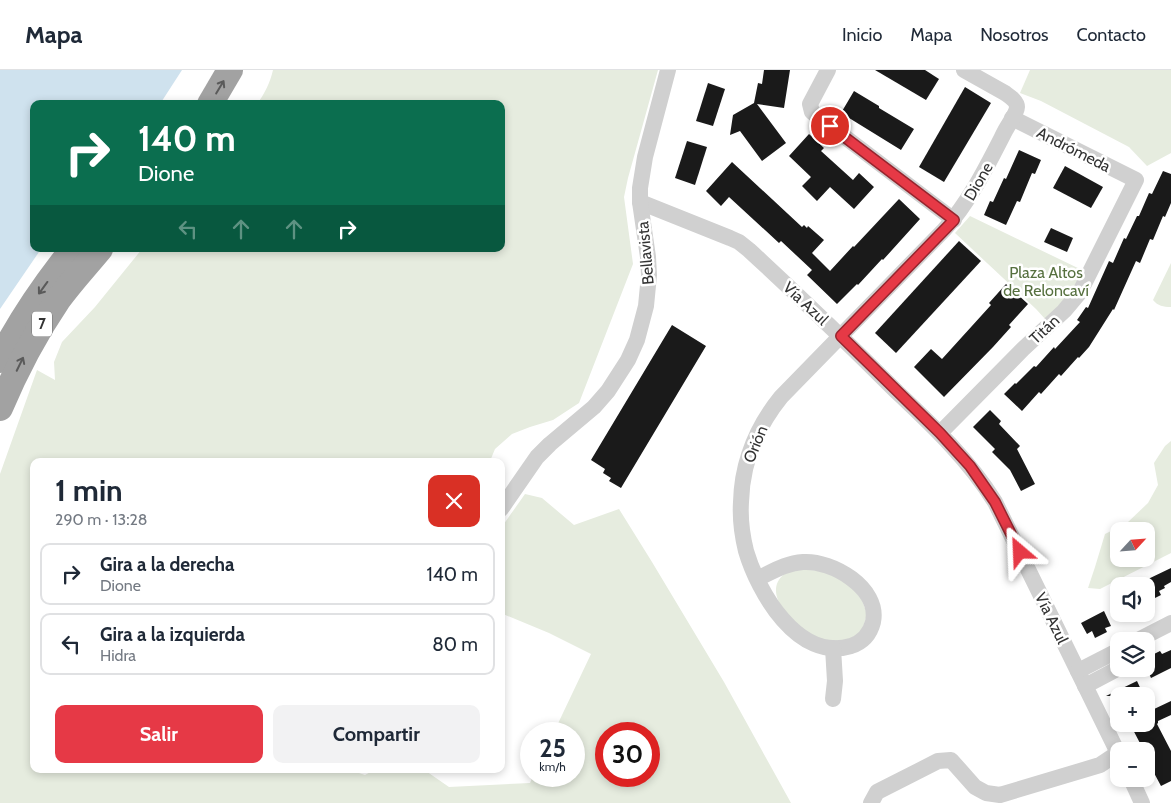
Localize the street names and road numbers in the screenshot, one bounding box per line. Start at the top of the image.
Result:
street label: Andrómeda [1034,123,1114,176]
street label: Dione [960,159,997,204]
street label: Bellavista [633,220,658,285]
street label: Vía Azul [779,278,832,329]
street label: Titán [1026,311,1063,348]
road number: 7 [32,312,52,336]
street label: Orión [739,423,771,466]
street label: Vía Azul [1031,589,1072,647]

